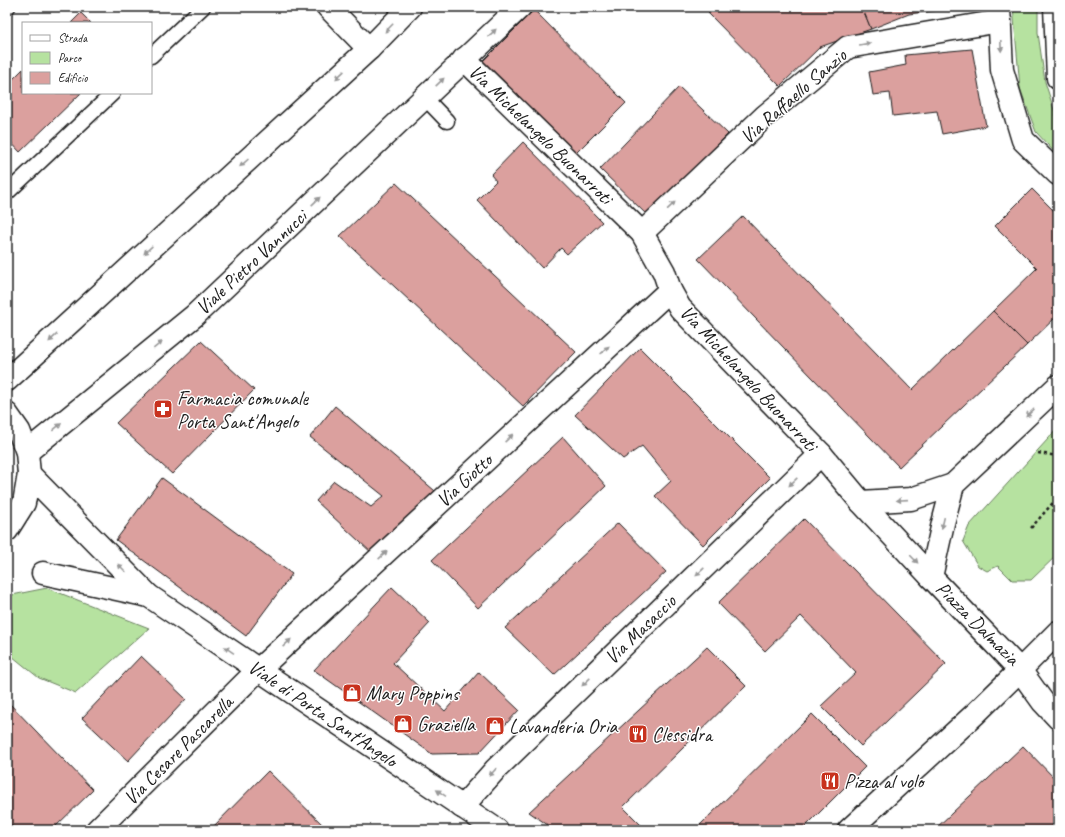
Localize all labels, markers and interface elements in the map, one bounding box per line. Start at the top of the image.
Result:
legend [22,22,152,94]
one-way arrow [384,23,394,33]
one-way arrow [487,28,497,38]
text: Strada [58,30,88,46]
one-way arrow [998,40,1004,53]
one-way arrow [859,41,871,47]
street label: Via Raffaello Sanzio [735,43,852,149]
text: Parco [58,50,83,66]
street label: Via Michelangelo Buonarroti [463,59,620,211]
text: Edificio [58,70,88,86]
one-way arrow [335,70,345,80]
one-way arrow [435,77,445,87]
one-way arrow [239,158,249,167]
one-way arrow [311,196,321,205]
one-way arrow [666,202,676,211]
street label: Viale Pietro Vannucci [191,203,314,320]
one-way arrow [143,246,153,255]
street label: Via Michelangelo Buonarroti [674,300,824,458]
one-way arrow [47,334,58,343]
one-way arrow [153,341,164,350]
one-way arrow [600,346,609,355]
place label: Farmacia comunale Porta Sant'Angelo [177,386,309,434]
pharmacy icon: Farmacia comunale Porta Sant'Angelo [152,398,174,420]
one-way arrow [1025,408,1034,417]
one-way arrow [52,423,63,432]
one-way arrow [504,433,514,443]
street label: Via Giotto [431,447,499,513]
one-way arrow [788,477,798,487]
one-way arrow [896,496,908,503]
one-way arrow [939,517,945,529]
one-way arrow [378,550,388,560]
one-way arrow [909,554,919,564]
one-way arrow [117,563,127,573]
one-way arrow [695,567,705,577]
street label: Piazza Dalmazia [930,576,1026,671]
street label: Via Masaccio [599,589,682,670]
one-way arrow [282,638,292,648]
one-way arrow [224,646,234,654]
street label: Viale di Porta Sant'Angelo [243,654,404,774]
one-way arrow [581,677,591,687]
place label: Mary Poppins [366,681,461,706]
shop icon: Mary Poppins [341,682,363,704]
street label: Via Cesare Pascarella [118,689,240,810]
place label: Graziella [417,712,476,737]
shop icon: Graziella [392,713,414,735]
place label: Lavanderia Oria [509,714,619,739]
shop icon: Lavanderia Oria [484,715,506,737]
place label: Clessidra [652,722,714,747]
restaurant icon: Clessidra [627,723,649,745]
one-way arrow [489,768,498,777]
place label: Pizza al volo [844,769,925,794]
restaurant icon: Pizza al volo [819,770,841,792]
one-way arrow [436,789,446,797]

